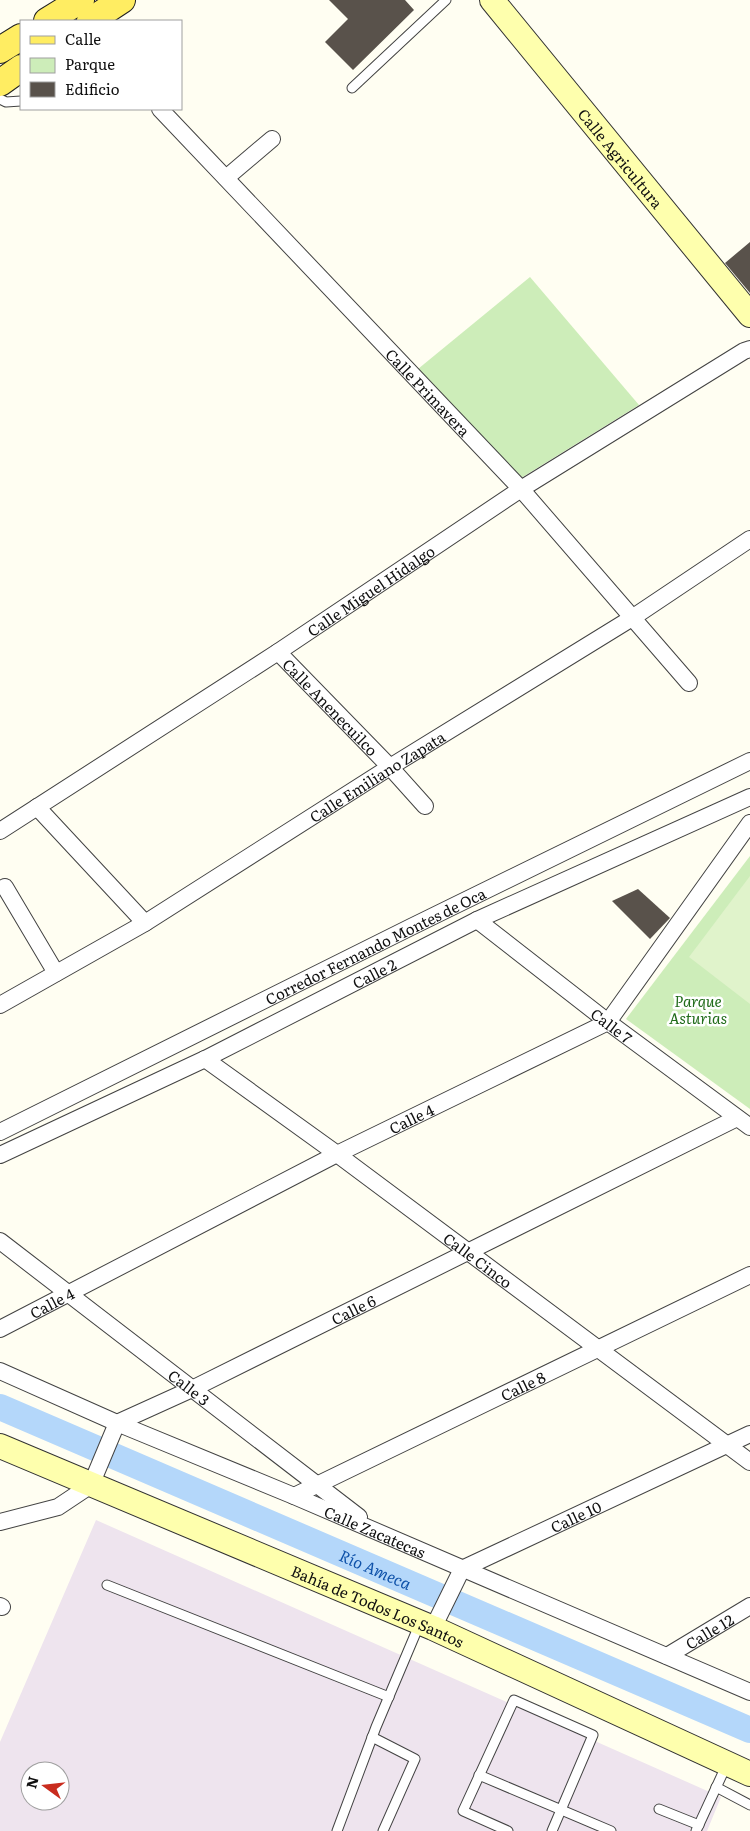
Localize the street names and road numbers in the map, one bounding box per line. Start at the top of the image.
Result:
street label: Calle Agricultura [573,103,670,213]
street label: Calle Primavera [381,343,477,442]
street label: Calle Miguel Hidalgo [302,539,439,641]
street label: Calle Anenecuilco [278,653,384,761]
street label: Calle Emiliano Zapata [304,724,450,827]
street label: Corredor Fernando Montes de Oca [261,880,490,1010]
street label: Calle 2 [348,952,400,994]
street label: Calle 7 [586,1002,638,1048]
street label: Calle 4 [385,1097,437,1139]
street label: Calle Cinco [439,1226,518,1293]
street label: Calle 4 [25,1281,78,1323]
street label: Calle 6 [327,1288,379,1330]
street label: Calle 3 [164,1363,215,1410]
street label: Calle 8 [496,1365,549,1406]
street label: Calle 10 [546,1494,605,1538]
street label: Calle Zacatecas [321,1499,430,1563]
street label: Bahía de Todos Los Santos [288,1558,468,1652]
street label: Calle 12 [680,1607,738,1654]

